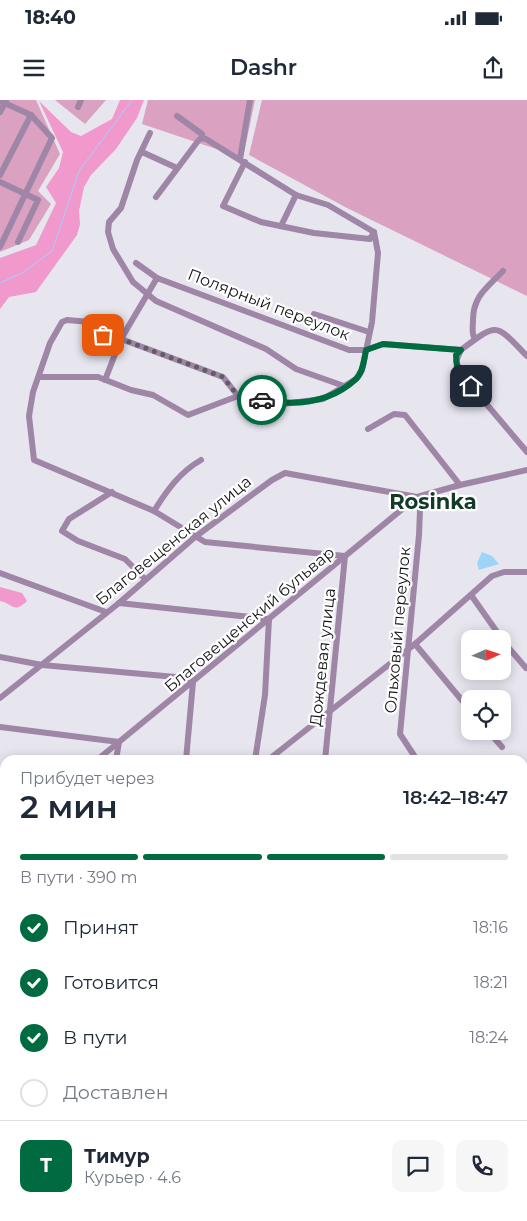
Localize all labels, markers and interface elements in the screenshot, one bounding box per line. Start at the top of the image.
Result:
text: 18:40 [25,6,76,29]
icon: menu [20,54,48,82]
text: Dashr [230,54,297,81]
icon: share [479,54,507,82]
street label: Полярный переулок [185,265,353,344]
pin [82,314,124,356]
icon: bag [89,321,117,349]
pin [450,365,492,407]
icon: home [457,372,485,400]
courier [237,375,287,425]
icon: car [248,386,276,414]
street label: Благовещенская улица [92,472,255,609]
district label: Rosinka [389,489,477,514]
street label: Благовещенский бульвар [161,543,338,696]
street label: Ольховый переулок [381,545,414,714]
street label: Дождевая улица [306,587,339,727]
north arrow [461,630,511,680]
map controls [461,630,511,740]
button: locate [461,690,511,740]
text: Прибудет через [20,769,155,788]
text: 18:42–18:47 [403,786,508,809]
text: 2 мин [20,787,118,826]
text: В пути · 390 m [20,868,137,887]
icon: check [20,914,48,942]
text: Принят [63,916,138,939]
text: 18:16 [473,918,508,937]
icon: check [20,969,48,997]
text: Готовится [63,971,159,994]
text: 18:21 [474,973,508,992]
icon: check [20,1024,48,1052]
text: В пути [63,1026,128,1049]
text: 18:24 [469,1028,508,1047]
text: Доставлен [63,1081,169,1104]
button: chat [392,1140,444,1192]
button: phone [456,1140,508,1192]
text: Тимур [84,1145,150,1168]
text: Т [40,1154,52,1177]
text: Курьер · 4.6 [84,1168,181,1187]

